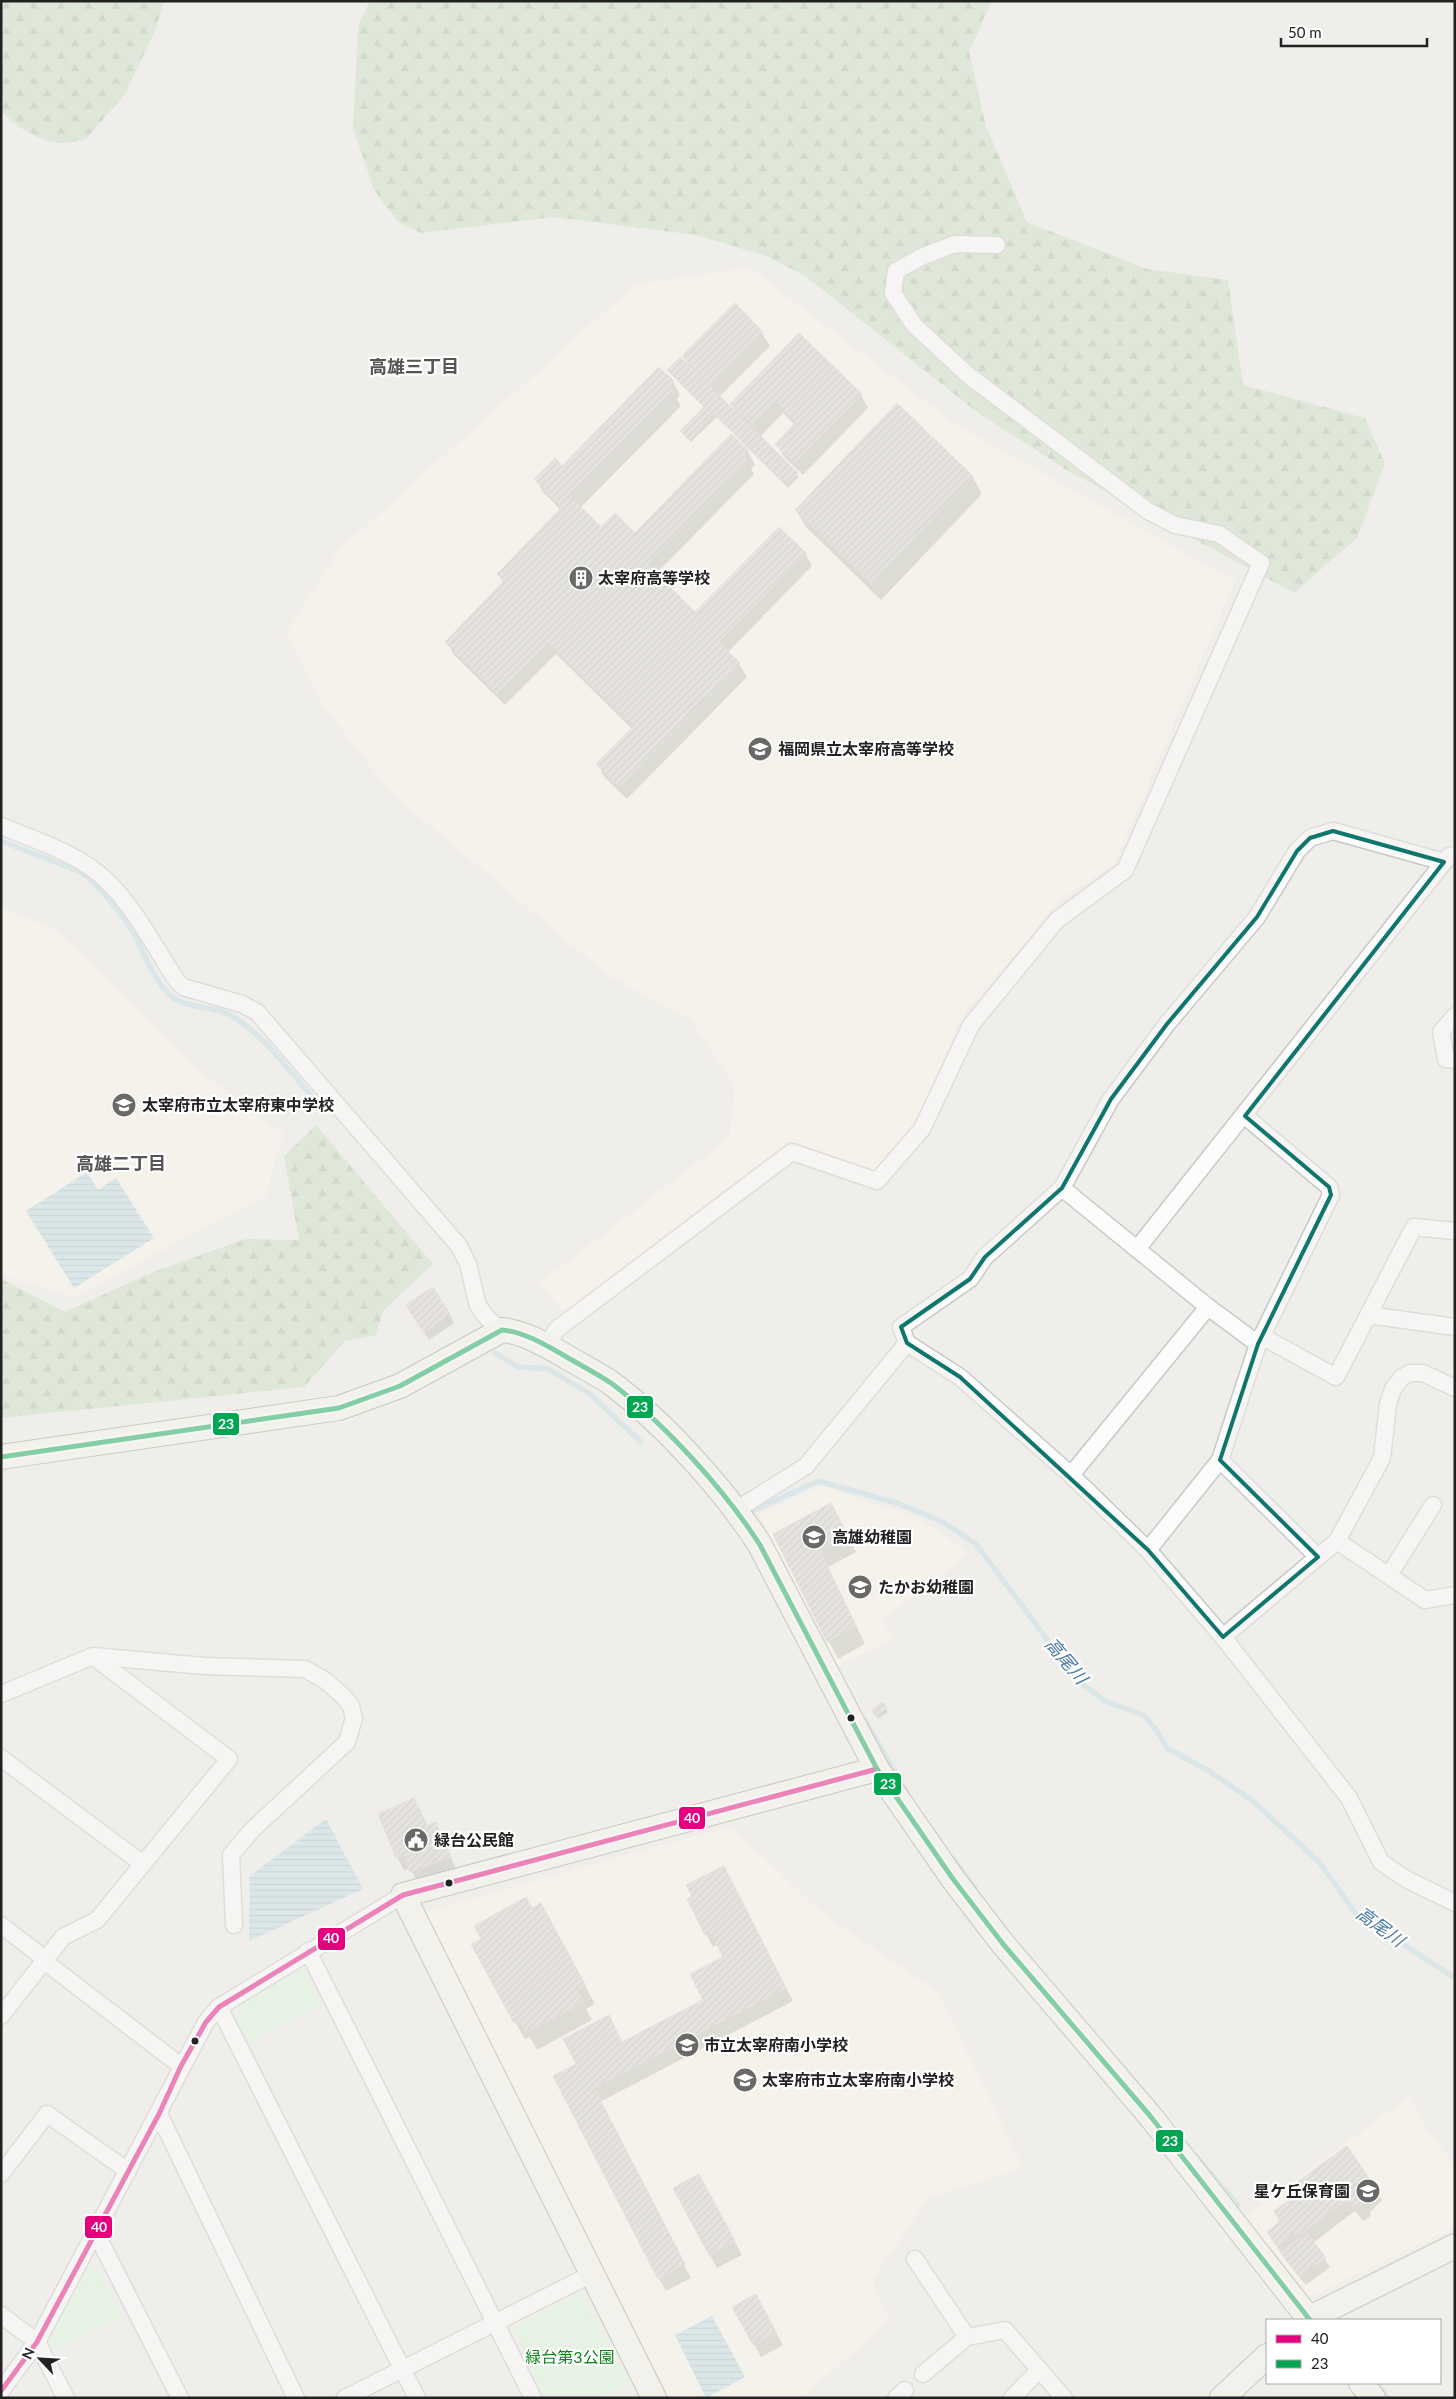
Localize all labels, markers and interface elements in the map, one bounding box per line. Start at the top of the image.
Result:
scale bar [1281,15,1427,47]
text: 50 m [1288,23,1322,41]
district label: 高雄三丁目 [369,355,459,377]
building icon: 太宰府高等学校 [568,565,594,591]
place label: 太宰府高等学校 [598,568,710,587]
school or university icon: 福岡県立太宰府高等学校 [747,736,773,762]
place label: 福岡県立太宰府高等学校 [778,739,954,758]
school or university icon: 太宰府市立太宰府東中学校 [111,1092,137,1118]
place label: 太宰府市立太宰府東中学校 [142,1095,334,1114]
district label: 高雄二丁目 [76,1152,166,1174]
line badge: 23 [626,1395,654,1419]
text: 23 [632,1398,648,1415]
line badge: 23 [212,1412,240,1436]
text: 23 [218,1415,234,1432]
school or university icon: 高雄幼稚園 [801,1524,827,1550]
place label: 高雄幼稚園 [832,1527,912,1546]
school or university icon: たかお幼稚園 [847,1574,873,1600]
place label: たかお幼稚園 [878,1577,974,1596]
water label: 高尾川 [1041,1633,1094,1690]
unlabelled marker [846,1713,856,1723]
line badge: 23 [873,1772,902,1796]
text: 23 [880,1775,896,1792]
line badge: 40 [678,1806,706,1830]
text: 40 [684,1809,700,1826]
public building icon: 緑台公民館 [403,1827,429,1853]
place label: 緑台公民館 [434,1830,514,1849]
unlabelled marker [444,1878,454,1888]
water label: 高尾川 [1352,1901,1411,1952]
line badge: 40 [317,1927,346,1951]
text: 40 [323,1929,339,1946]
school or university icon: 市立太宰府南小学校 [674,2032,700,2058]
place label: 市立太宰府南小学校 [704,2035,848,2054]
unlabelled marker [190,2036,200,2046]
school or university icon: 太宰府市立太宰府南小学校 [732,2067,758,2093]
place label: 太宰府市立太宰府南小学校 [762,2070,954,2089]
line badge: 23 [1155,2129,1184,2153]
text: 23 [1162,2132,1178,2149]
school or university icon: 星ケ丘保育園 [1355,2178,1381,2204]
place label: 星ケ丘保育園 [1254,2181,1350,2200]
line badge: 40 [84,2215,113,2239]
text: 40 [91,2218,107,2235]
legend [1266,2319,1441,2384]
text: 40 [1311,2329,1329,2347]
north arrow [15,2334,65,2384]
text: N [18,2345,38,2362]
park label: 緑台第3公園 [525,2347,615,2366]
text: 23 [1311,2354,1328,2372]

